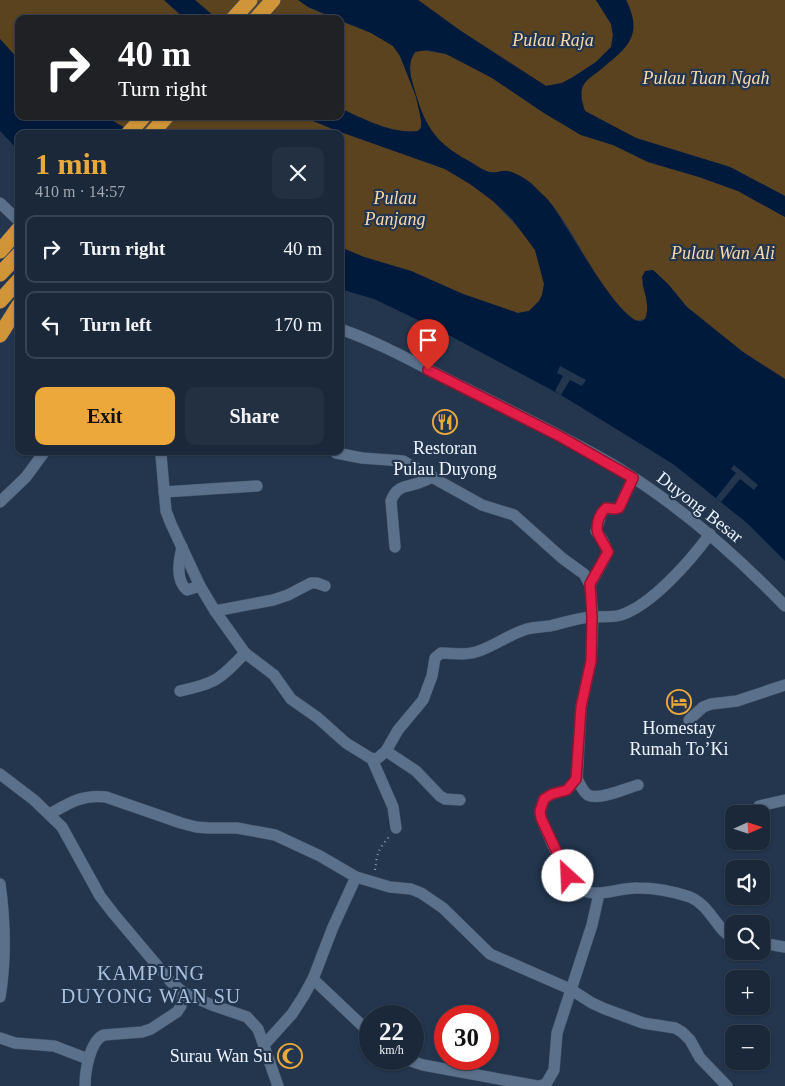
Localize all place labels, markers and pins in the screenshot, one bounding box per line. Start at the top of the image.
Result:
pin [407,319,449,370]
restaurant icon: Restoran Pulau Duyong [432,409,458,435]
place label: Restoran Pulau Duyong [393,438,497,479]
hotel icon: Homestay Rumah To’Ki [666,689,692,715]
place label: Homestay Rumah To’Ki [630,718,728,759]
mosque icon: Surau Wan Su [277,1043,303,1069]
place label: Surau Wan Su [170,1046,272,1066]

